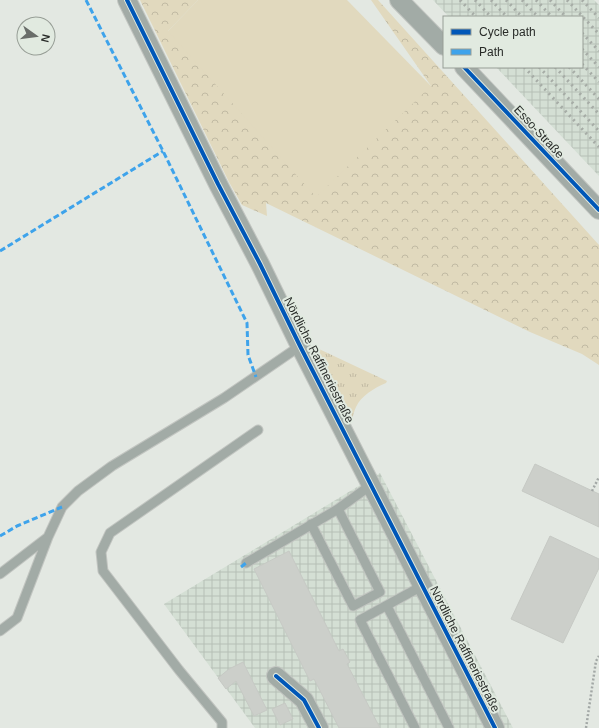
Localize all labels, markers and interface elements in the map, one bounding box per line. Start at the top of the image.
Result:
north arrow [16,16,56,56]
legend [443,16,583,68]
text: Cycle path [479,25,536,39]
text: N [39,33,52,44]
text: Path [479,45,504,59]
street label: Esso-Straße [511,103,567,161]
street label: Nördliche Raffineriestraße [281,295,357,425]
street label: Nördliche Raffineriestraße [427,584,503,714]

